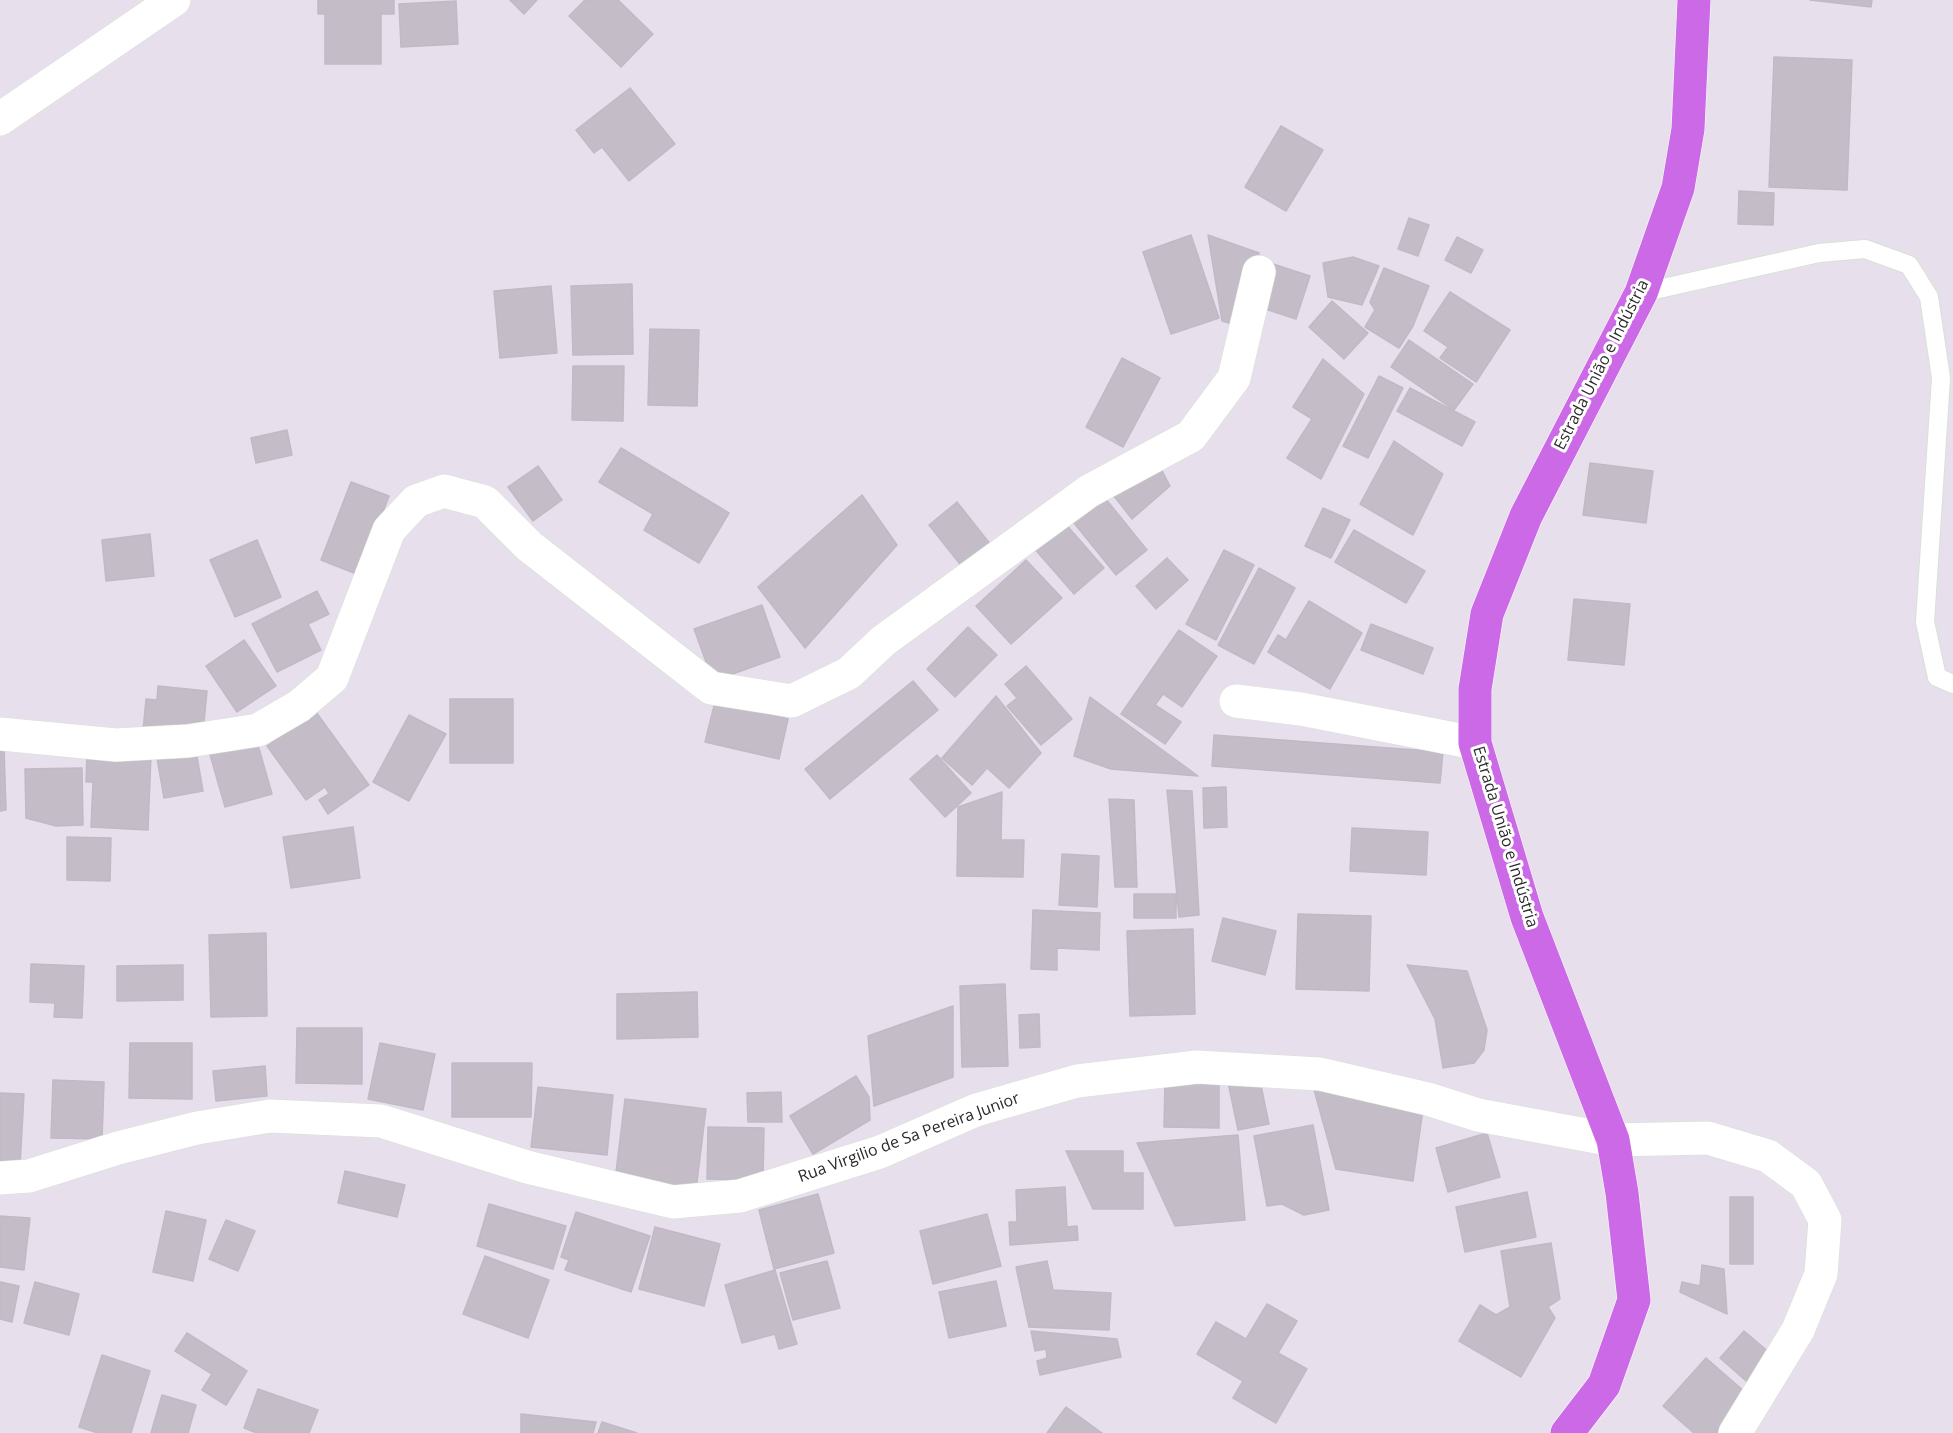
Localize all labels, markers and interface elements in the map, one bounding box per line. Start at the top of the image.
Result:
street label: Estrada União e Indústria [1551,277,1653,453]
street label: Estrada União e Indústria [1468,744,1542,930]
street label: Rua Virgilio de Sa Pereira Junior [796,1089,1022,1187]

